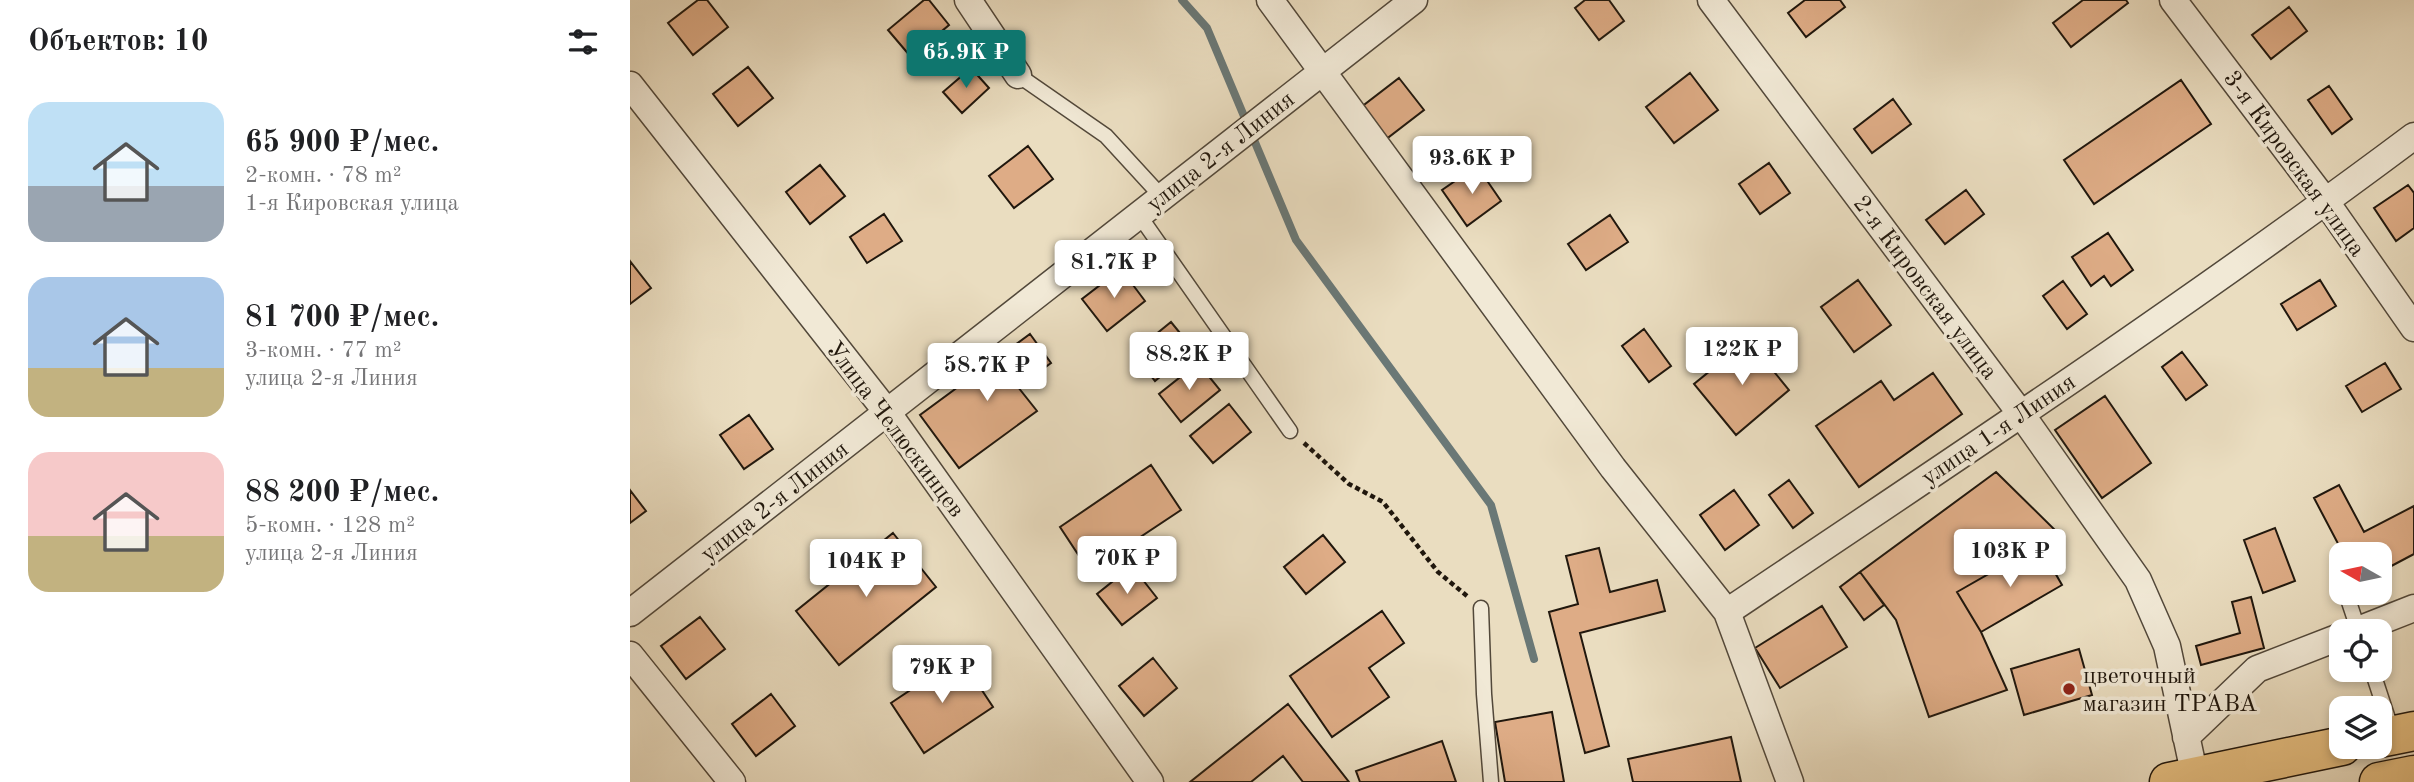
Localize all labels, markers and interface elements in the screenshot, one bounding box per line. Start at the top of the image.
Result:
icon: filters [564,23,602,61]
text: Объектов: 10 [28,27,208,57]
pin: 65.9K ₽ [901,31,1031,90]
text: 65.9K ₽ [923,41,1009,64]
street label: 3-я Кировская улица [2218,67,2369,262]
street label: улица 2-я Линия [1143,88,1300,218]
text: 65 900 ₽/мес. [245,128,439,158]
icon: home [84,130,168,214]
pin: 93.6K ₽ [1407,136,1537,196]
text: 93.6K ₽ [1429,147,1515,170]
text: 2-комн. · 78 m² [245,164,402,187]
text: 1-я Кировская улица [245,192,459,215]
street label: 2-я Кировская улица [1848,192,2001,385]
pin: 81.7K ₽ [1049,240,1179,300]
text: 81.7K ₽ [1071,251,1157,274]
text: 81 700 ₽/мес. [245,303,439,333]
icon: home [84,305,168,389]
pin: 122K ₽ [1685,328,1799,387]
pin: 88.2K ₽ [1124,332,1254,392]
street label: Улица Челюскинцев [821,338,968,522]
text: 122K ₽ [1702,338,1782,361]
text: 3-комн. · 77 m² [245,339,402,362]
text: 88.2K ₽ [1146,343,1232,366]
pin: 58.7K ₽ [922,344,1052,403]
text: 58.7K ₽ [944,354,1030,377]
text: улица 2-я Линия [245,367,418,390]
street label: улица 1-я Линия [1918,370,2081,491]
street label: улица 2-я Линия [697,438,854,568]
text: 88 200 ₽/мес. [245,478,439,508]
icon: home [84,480,168,564]
text: 5-комн. · 128 m² [245,514,415,537]
pin: 103K ₽ [1953,530,2067,589]
pin: 70K ₽ [1078,536,1176,596]
pin: 104K ₽ [809,540,923,599]
text: 103K ₽ [1970,540,2050,563]
text: улица 2-я Линия [245,542,418,565]
north arrow [2329,542,2392,606]
map controls [2329,542,2392,759]
text: 70K ₽ [1094,547,1160,570]
text: 104K ₽ [826,550,906,573]
button: locate [2329,619,2392,682]
pin: 79K ₽ [893,646,991,705]
text: 79K ₽ [909,656,975,679]
place label: цветочный магазин ТРАВА [2083,665,2257,717]
marker: цветочный магазин ТРАВА [2061,681,2077,697]
button: layers [2329,696,2392,759]

